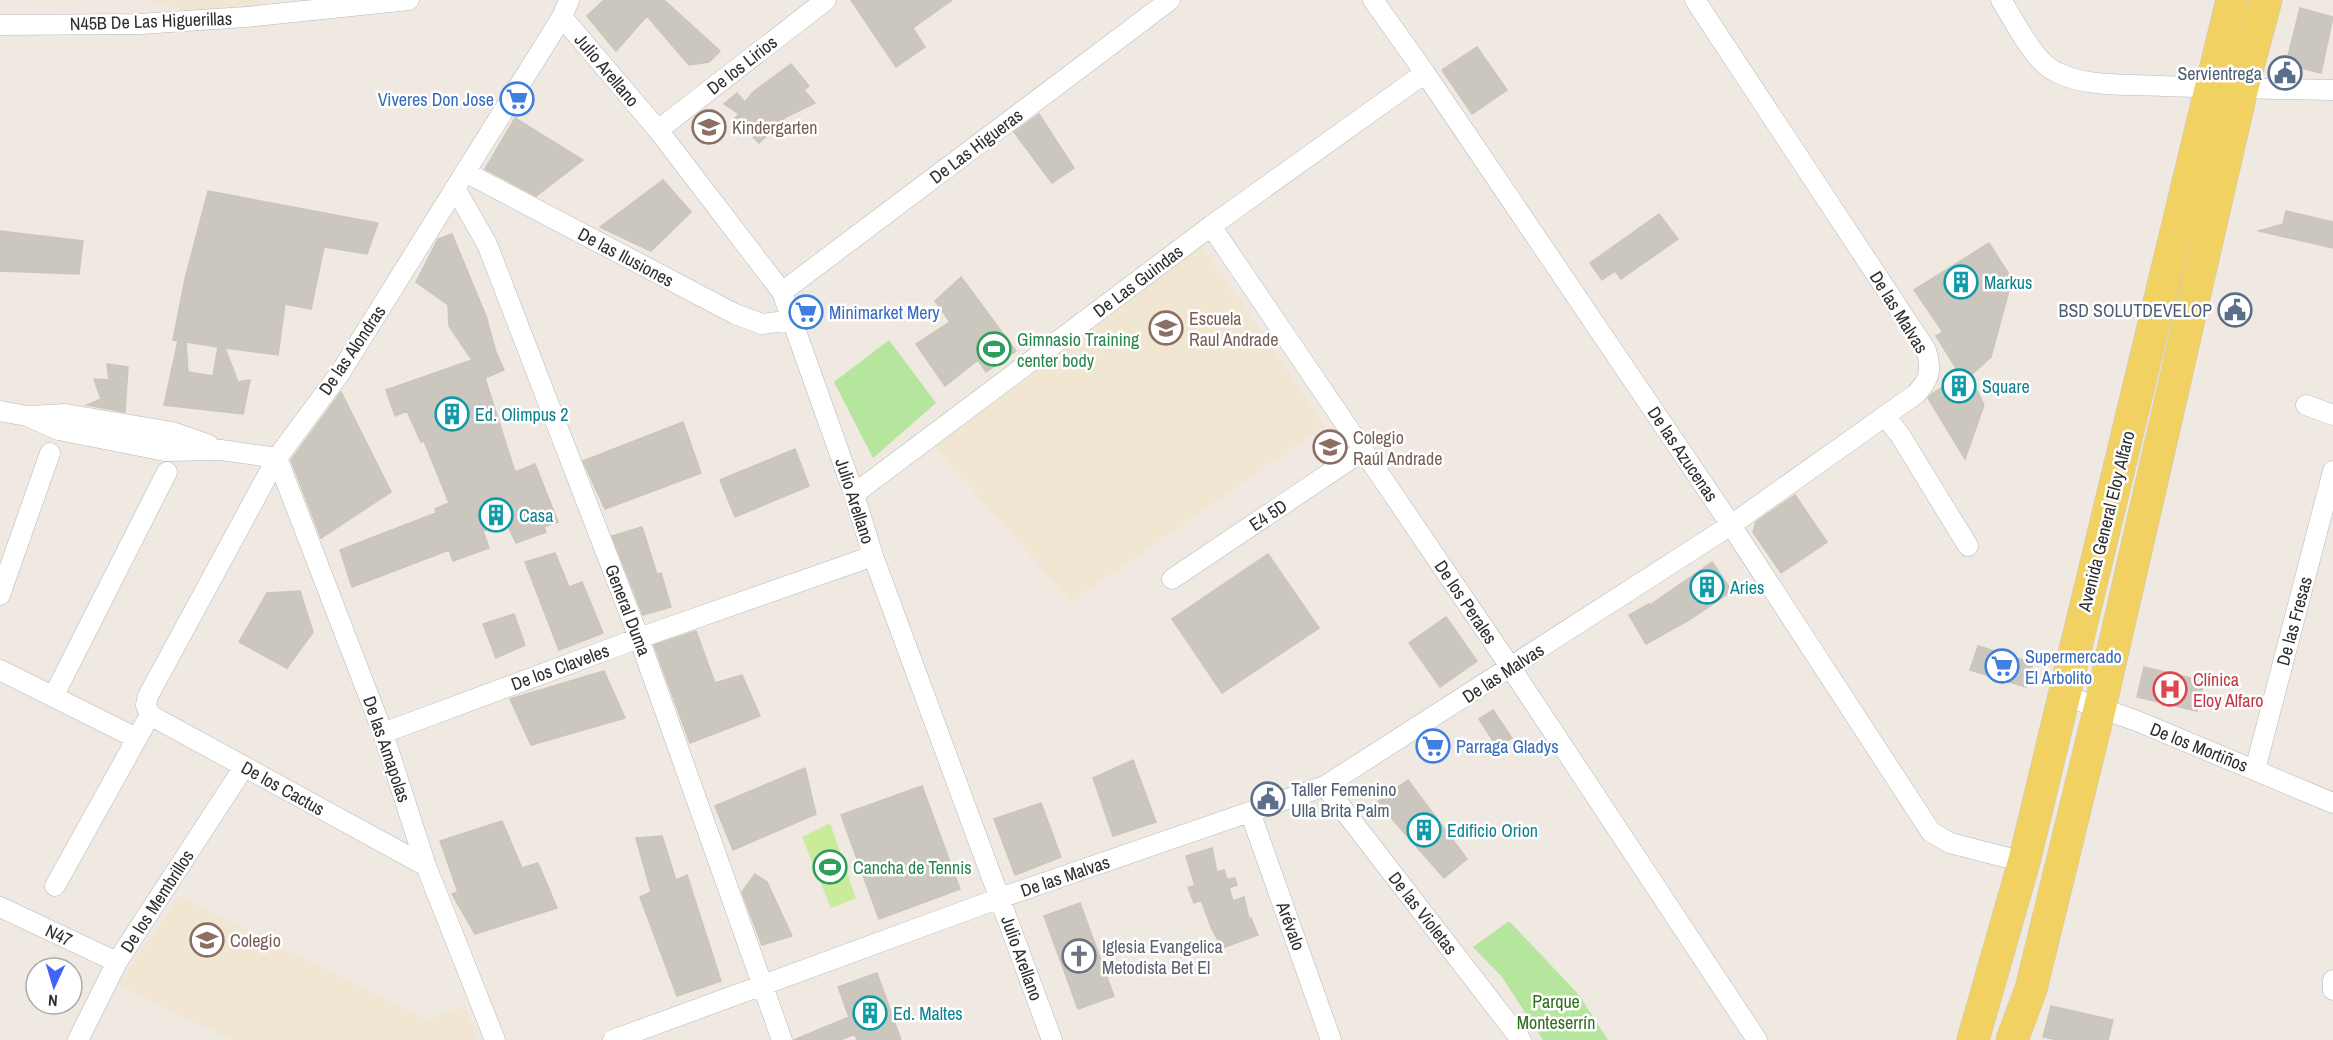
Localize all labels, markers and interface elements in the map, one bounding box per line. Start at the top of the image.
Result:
street label: N45B De Las Higuerillas [69,6,233,36]
street label: Julio Arellano [569,28,645,112]
street label: De los Lirios [702,30,782,100]
public building icon: Servientrega [2267,55,2303,91]
place label: Servientrega [2177,61,2262,86]
supermarket icon: Viveres Don Jose [499,81,535,117]
place label: Viveres Don Jose [378,87,494,112]
street label: De Las Higueras [924,103,1028,189]
school or university icon: Kindergarten [691,109,727,145]
place label: Kindergarten [732,115,817,140]
street label: De las Ilusiones [574,221,678,293]
street label: De Las Guindas [1088,239,1188,323]
building icon: Markus [1943,264,1979,300]
street label: De las Malvas [1864,266,1934,358]
place label: Markus [1984,270,2032,295]
public building icon: BSD SOLUTDEVELOP [2217,292,2253,328]
supermarket icon: Minimarket Mery [788,294,824,330]
place label: BSD SOLUTDEVELOP [2059,298,2212,323]
street label: De las Alondras [313,300,391,400]
place label: Minimarket Mery [829,300,940,325]
place label: Escuela Raul Andrade [1189,306,1278,352]
school or university icon: Escuela Raul Andrade [1148,310,1184,346]
place label: Gimnasio Training center body [1017,327,1140,373]
sports icon: Gimnasio Training center body [976,331,1012,367]
building icon: Square [1941,368,1977,404]
place label: Square [1982,374,2030,399]
building icon: Ed. Olimpus 2 [434,396,470,432]
street label: De las Azucenas [1642,401,1724,507]
place label: Ed. Olimpus 2 [475,402,569,427]
place label: Colegio Raúl Andrade [1353,425,1442,471]
street label: Avenida General Eloy Alfaro [2071,428,2141,615]
school or university icon: Colegio Raúl Andrade [1312,429,1348,465]
street label: Julio Arellano [829,455,881,547]
street label: E4 5D [1244,493,1292,537]
building icon: Casa [478,497,514,533]
place label: Casa [519,503,553,528]
street label: De los Perales [1429,555,1503,649]
street label: General Duma [599,561,657,659]
building icon: Aries [1689,569,1725,605]
street label: De las Fresas [2270,574,2318,668]
place label: Aries [1729,575,1764,600]
street label: De las Malvas [1457,637,1549,709]
street label: De los Claveles [508,638,612,696]
place label: Supermercado El Arbolito [2025,644,2122,690]
supermarket icon: Supermercado El Arbolito [1984,648,2020,684]
place label: Clínica Eloy Alfaro [2193,667,2264,713]
hospital icon: Clínica Eloy Alfaro [2152,671,2188,707]
street label: De las Amapolas [357,693,417,805]
street label: De los Mortiños [2146,716,2252,778]
supermarket icon: Parraga Gladys [1415,728,1451,764]
place label: Parraga Gladys [1456,734,1559,759]
street label: De los Cactus [237,755,329,821]
place label: Taller Femenino Ulla Brita Palm [1291,777,1396,823]
public building icon: Taller Femenino Ulla Brita Palm [1250,781,1286,817]
building icon: Edificio Orion [1406,812,1442,848]
place label: Edificio Orion [1447,818,1538,843]
street label: De los Membrillos [114,845,200,957]
sports icon: Cancha de Tennis [812,849,848,885]
street label: De las Malvas [1017,849,1113,903]
place label: Cancha de Tennis [853,855,972,880]
street label: De las Violetas [1383,866,1463,960]
street label: Arévalo [1270,897,1311,954]
street label: Julio Arellano [995,912,1049,1004]
street label: N47 [41,918,77,952]
school or university icon: Colegio [189,922,225,958]
place label: Colegio [230,928,281,953]
place label: Iglesia Evangelica Metodista Bet El [1102,934,1223,980]
church icon: Iglesia Evangelica Metodista Bet El [1061,938,1097,974]
north arrow [24,956,84,1016]
park label: Parque Monteserrín [1517,989,1595,1035]
text: N [47,990,58,1012]
building icon: Ed. Maltes [852,995,888,1031]
place label: Ed. Maltes [893,1001,963,1026]

